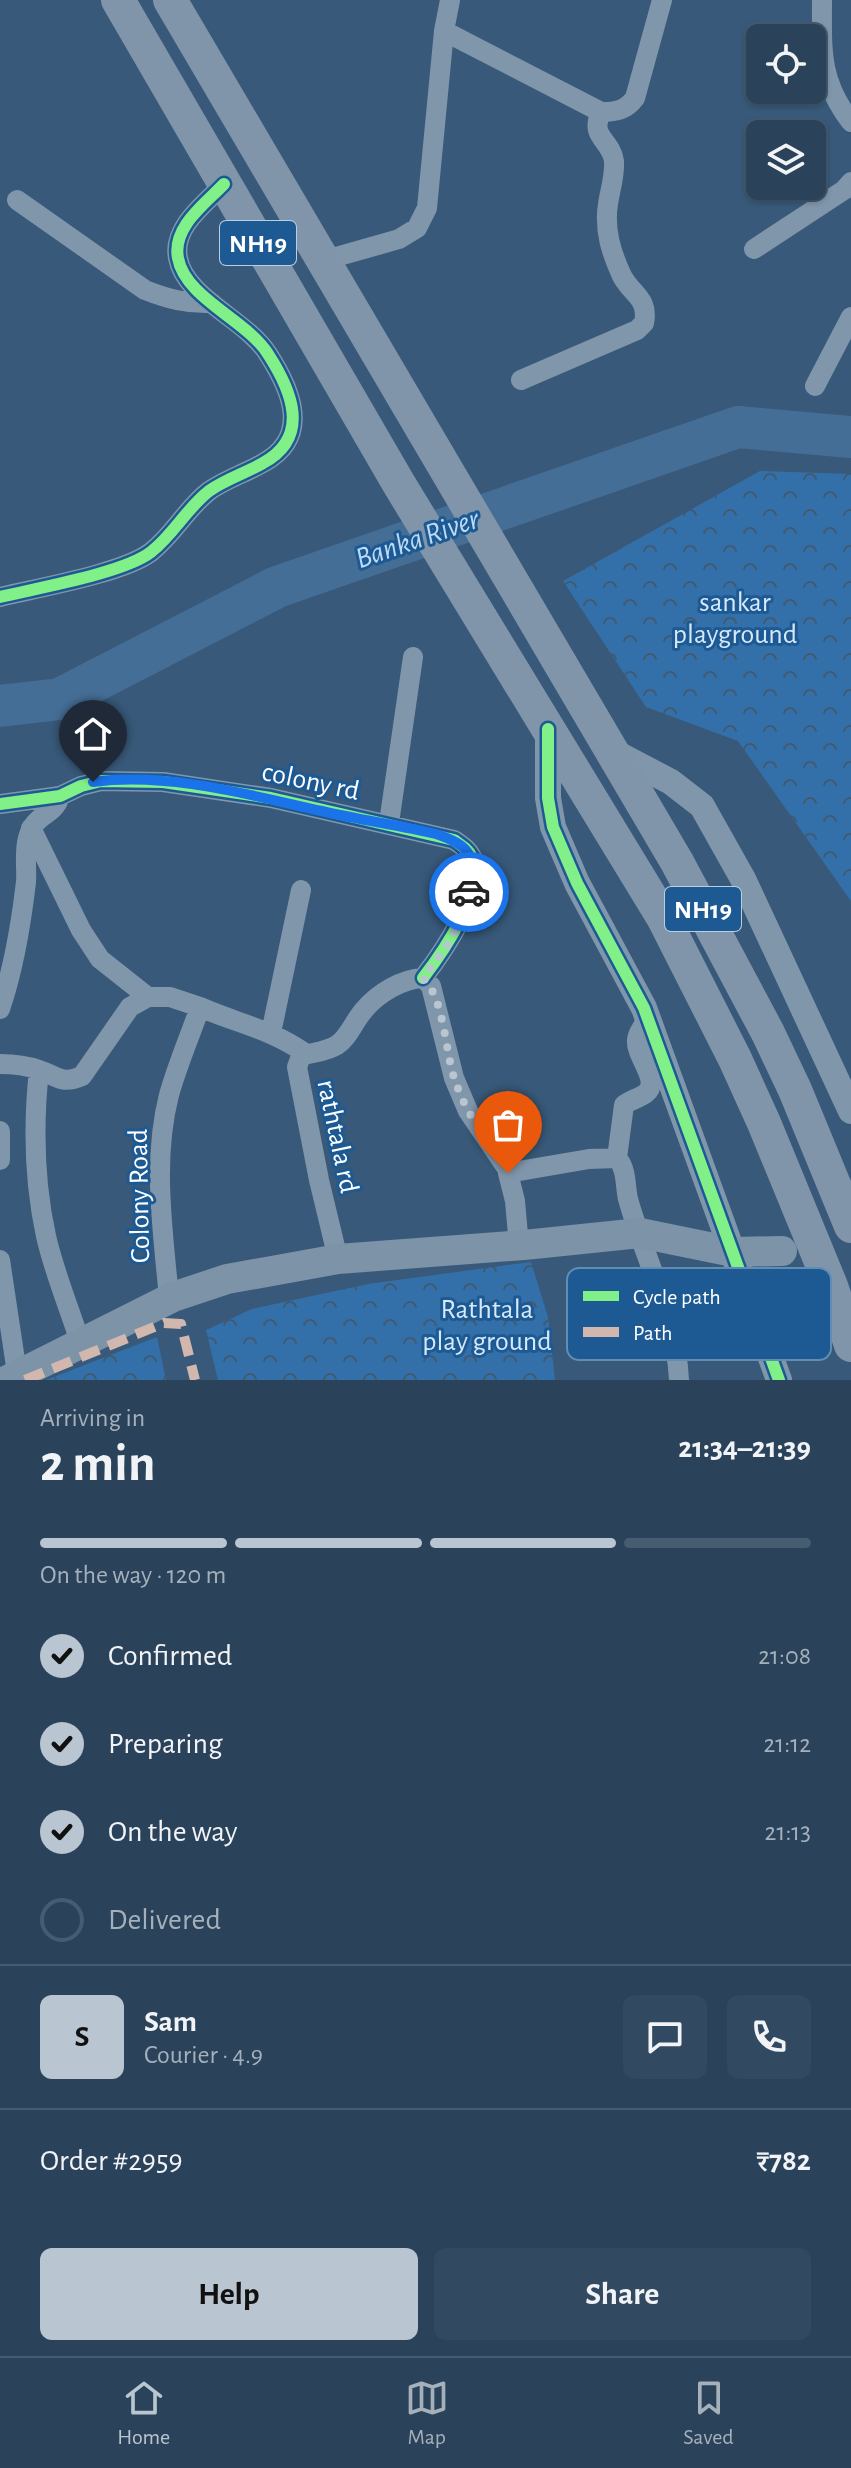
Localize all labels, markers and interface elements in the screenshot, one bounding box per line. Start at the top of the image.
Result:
map controls [746,24,826,200]
button: locate [746,24,826,104]
button: layers [746,120,826,200]
road number: NH19 [220,221,296,265]
water label: Banka River [352,503,484,574]
park label: sankar playground [673,589,797,649]
pin [59,700,127,782]
icon: home [71,712,115,756]
street label: colony rd [259,758,362,806]
courier [429,852,509,932]
icon: car [447,870,491,914]
road number: NH19 [665,887,741,931]
street label: rathtala rd [311,1077,363,1196]
pin [474,1091,542,1173]
icon: bag [486,1103,530,1147]
street label: Colony Road [125,1129,155,1263]
legend [567,1268,831,1360]
text: Cycle path [633,1286,721,1308]
park label: Rathtala play ground [422,1296,552,1356]
text: Path [633,1322,673,1344]
text: Arriving in [40,1405,145,1431]
text: 21:34–21:39 [678,1433,811,1463]
text: 2 min [40,1438,155,1490]
text: On the way · 120 m [40,1562,226,1588]
icon: check [40,1634,84,1678]
text: Confirmed [108,1641,232,1671]
text: 21:08 [758,1643,811,1669]
icon: check [40,1722,84,1766]
text: Preparing [108,1729,223,1759]
text: 21:12 [763,1731,811,1757]
icon: check [40,1810,84,1854]
text: On the way [108,1817,237,1847]
text: 21:13 [765,1819,811,1845]
text: Delivered [108,1905,221,1935]
button: chat [623,1995,707,2079]
button: phone [727,1995,811,2079]
text: Sam [144,2007,197,2037]
text: S [75,2022,89,2052]
text: Courier · 4.9 [144,2042,263,2068]
text: Order #2959 [40,2146,183,2176]
text: ₹782 [757,2146,811,2176]
button: Help [40,2248,418,2340]
button: Share [434,2248,811,2340]
tab: Home [117,2376,170,2450]
tab: Map [405,2376,449,2450]
tab: Saved [683,2376,734,2450]

